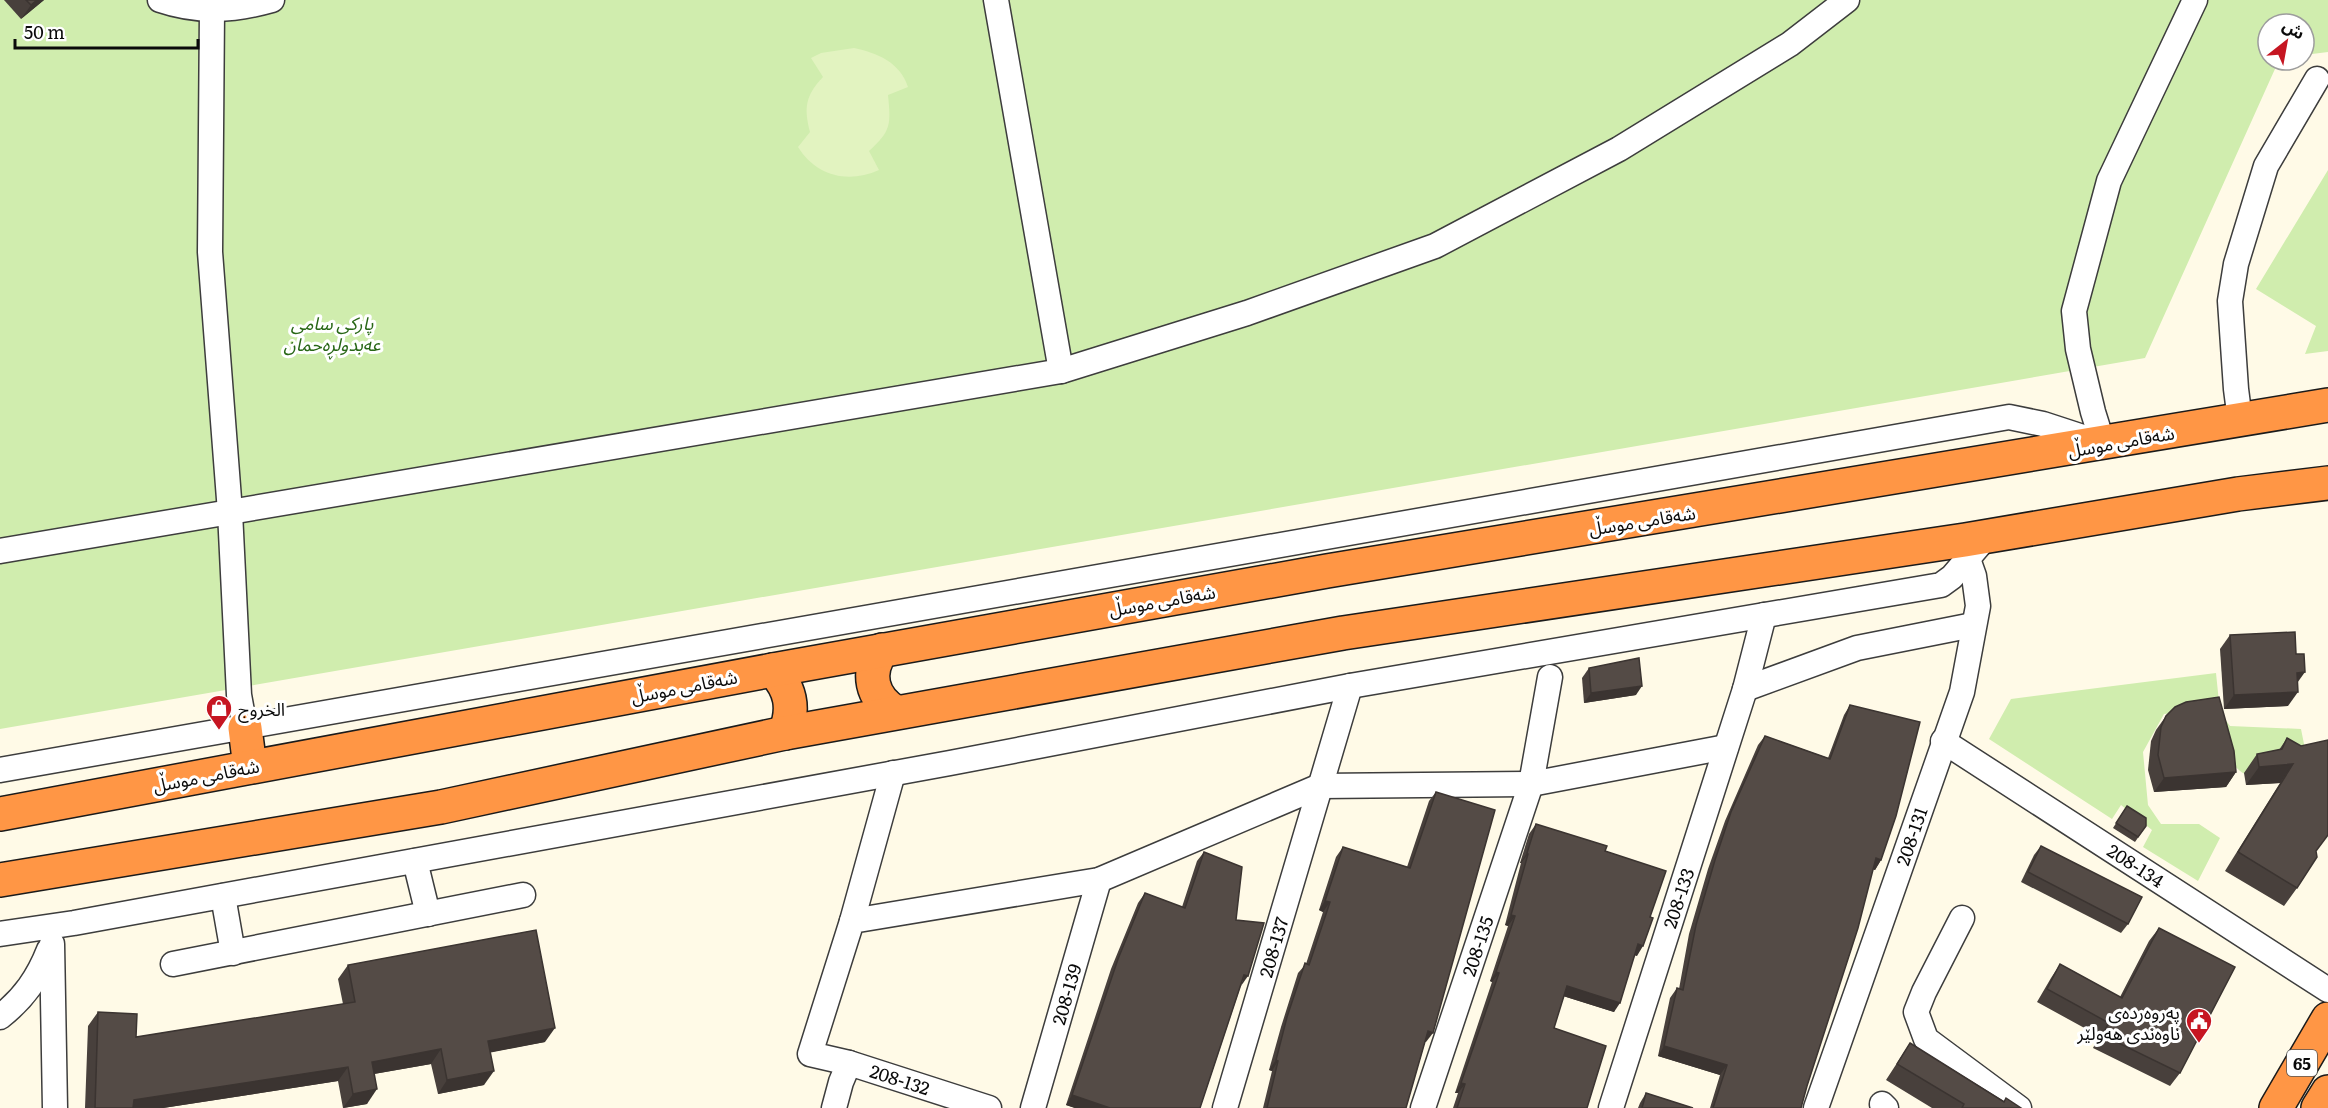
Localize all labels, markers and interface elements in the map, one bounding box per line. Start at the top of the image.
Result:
scale bar [15,12,198,50]
north arrow [2256,12,2316,72]
text: ش [2279,12,2310,44]
text: 50 m [24,18,65,45]
park label: پارکی سامی عەبدولڕەحمان [283,309,381,359]
street label: شەقامی موسڵ [2066,418,2176,464]
street label: شەقامی موسڵ [1587,498,1697,542]
street label: شەقامی موسڵ [1107,577,1217,623]
street label: شەقامی موسڵ [629,662,739,710]
shop icon: الخروج [204,693,234,731]
place label: الخروج [238,695,285,723]
street label: شەقامی موسڵ [151,751,261,799]
street label: 208-131 [1888,803,1934,869]
street label: 208-134 [2102,837,2170,893]
street label: 208-133 [1656,864,1700,932]
street label: 208-135 [1455,912,1499,980]
street label: 208-137 [1252,914,1294,980]
street label: 208-139 [1044,960,1088,1028]
place label: پەروەردەی ناوەندی هەولێر [2076,998,2180,1046]
public building icon: پەروەردەی ناوەندی هەولێر [2184,1006,2214,1044]
road number: 65 [2287,1050,2317,1076]
street label: 208-132 [867,1057,933,1101]

